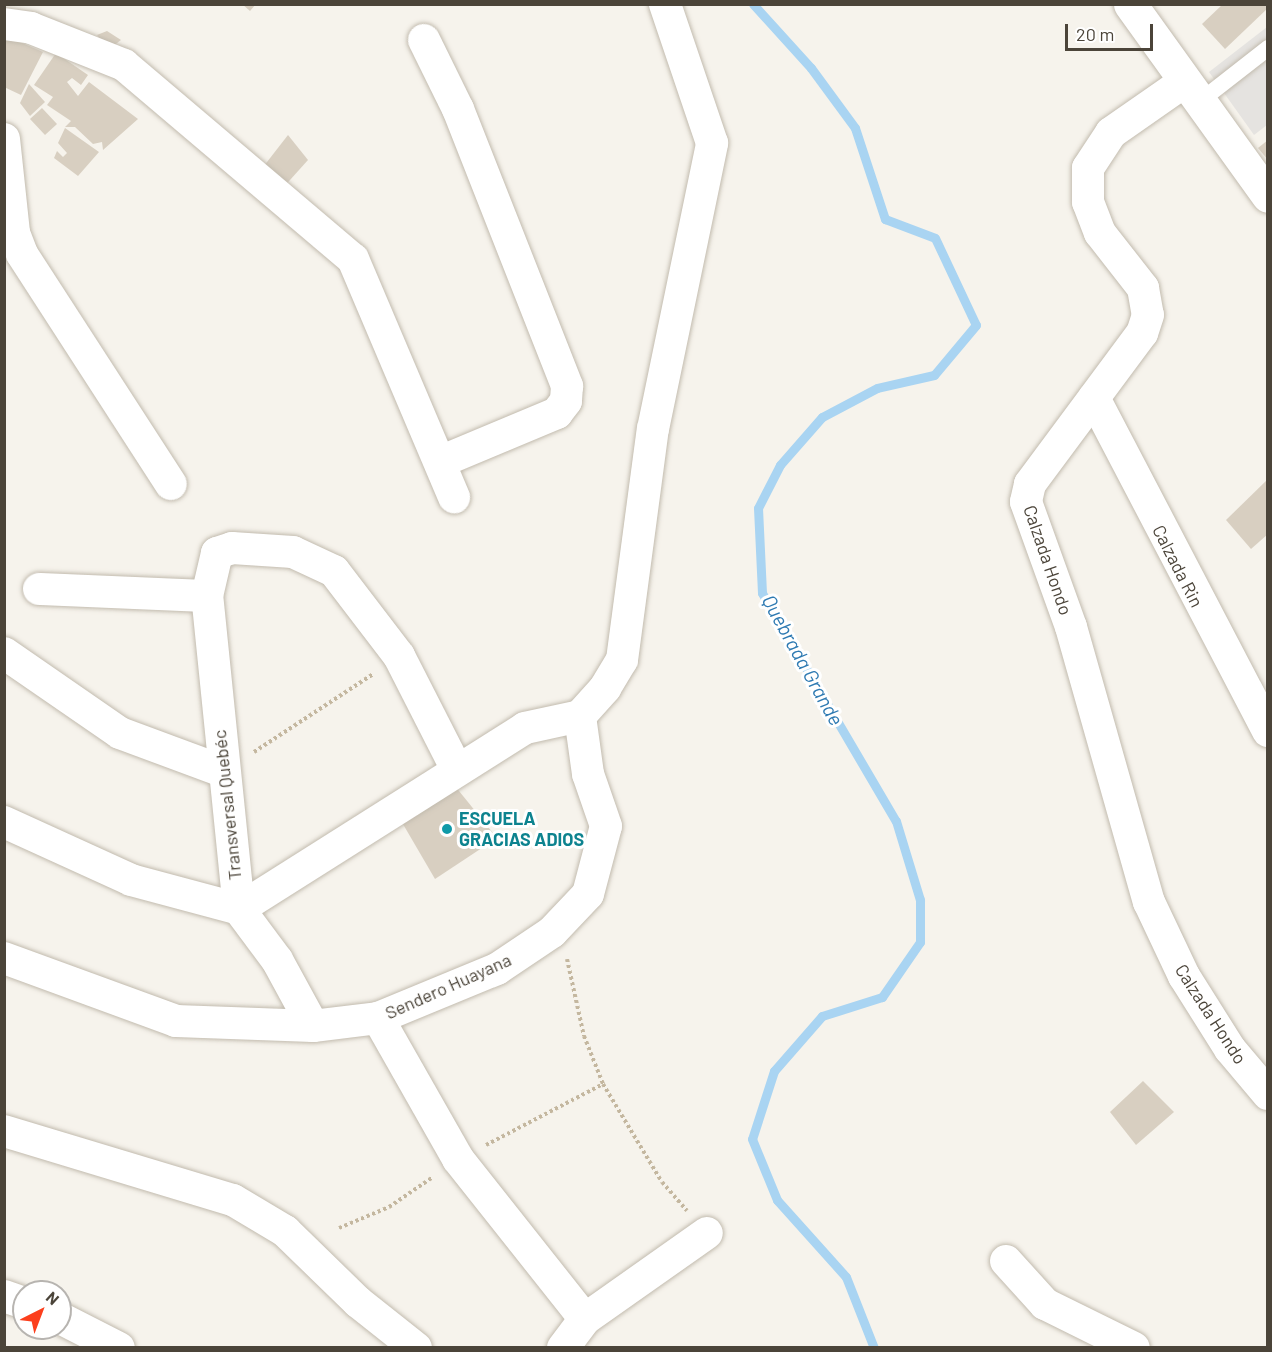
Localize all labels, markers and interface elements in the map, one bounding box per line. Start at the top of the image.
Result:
scale bar [1068,12,1156,50]
text: 20 m [1076,23,1114,45]
street label: Calzada Hondo [1019,502,1077,618]
street label: Calzada Rin [1148,521,1208,611]
water label: Quebrada Grande [757,591,849,729]
street label: Transversal Quebéc [208,729,246,881]
place label: ESCUELA GRACIAS ADIOS [459,808,584,850]
marker: ESCUELA GRACIAS ADIOS [440,822,454,836]
street label: Sendero Huayana [382,949,514,1023]
street label: Calzada Hondo [1171,960,1251,1068]
north arrow [12,1280,72,1340]
text: N [43,1287,63,1308]

